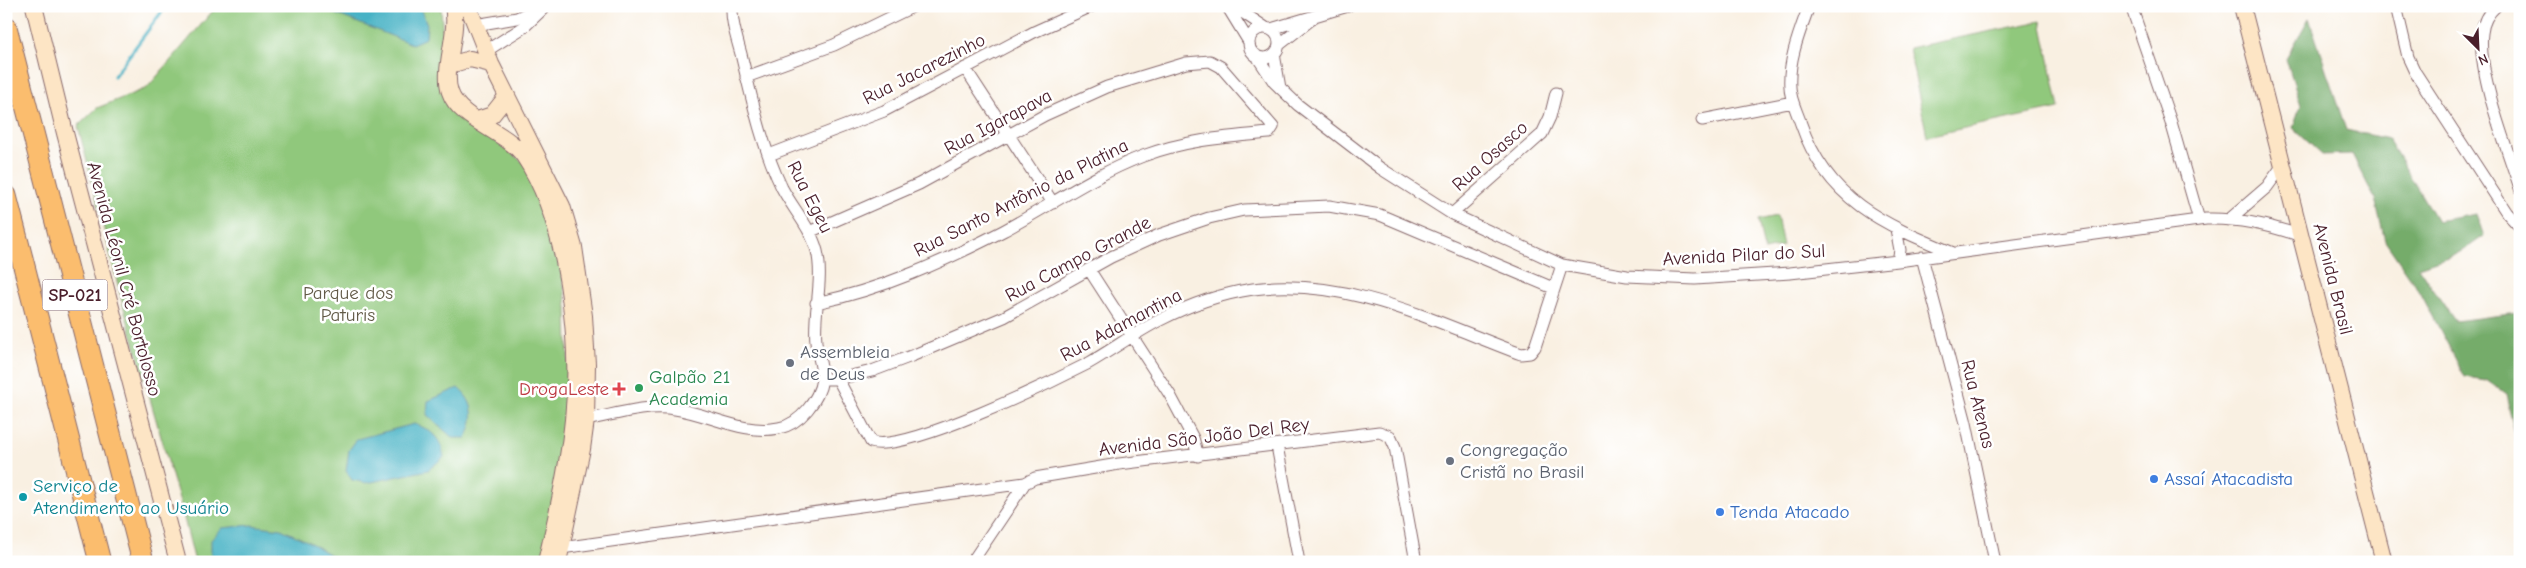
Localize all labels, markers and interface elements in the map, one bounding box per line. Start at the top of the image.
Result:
north arrow [2454,22,2504,72]
street label: Rua Jacarezinho [859,29,989,109]
text: N [2475,50,2491,69]
street label: Rua Igarapava [940,84,1056,160]
street label: Rua Osasco [1448,116,1532,196]
street label: Rua Santo Antônio da Platina [910,134,1132,262]
street label: Rua Egeu [783,157,837,237]
street label: Avenida Léonil Cré Bortolosso [82,159,166,399]
street label: Rua Campo Grande [1002,211,1154,307]
street label: Avenida Brasil [2308,221,2358,337]
street label: Avenida Pilar do Sul [1662,240,1826,270]
road number: SP-021 [42,280,108,310]
park label: Parque dos Paturis [303,282,393,326]
street label: Rua Adamantina [1057,284,1185,366]
place label: Assembleia de Deus [800,341,890,385]
marker: Assembleia de Deus [784,357,796,369]
street label: Rua Atenas [1956,357,2000,451]
place label: Galpão 21 Academia [649,366,730,410]
place label: DrogaLeste [519,378,609,400]
marker: Galpão 21 Academia [633,382,645,394]
marker: DrogaLeste [613,383,625,395]
street label: Avenida São João Del Rey [1098,413,1311,461]
place label: Congregação Cristã no Brasil [1460,439,1585,483]
marker: Congregação Cristã no Brasil [1444,455,1456,467]
place label: Assaí Atacadista [2164,468,2293,490]
marker: Assaí Atacadista [2148,473,2160,485]
place label: Serviço de Atendimento ao Usuário [33,475,229,519]
marker: Serviço de Atendimento ao Usuário [17,491,29,503]
place label: Tenda Atacado [1730,501,1849,523]
marker: Tenda Atacado [1714,506,1726,518]

